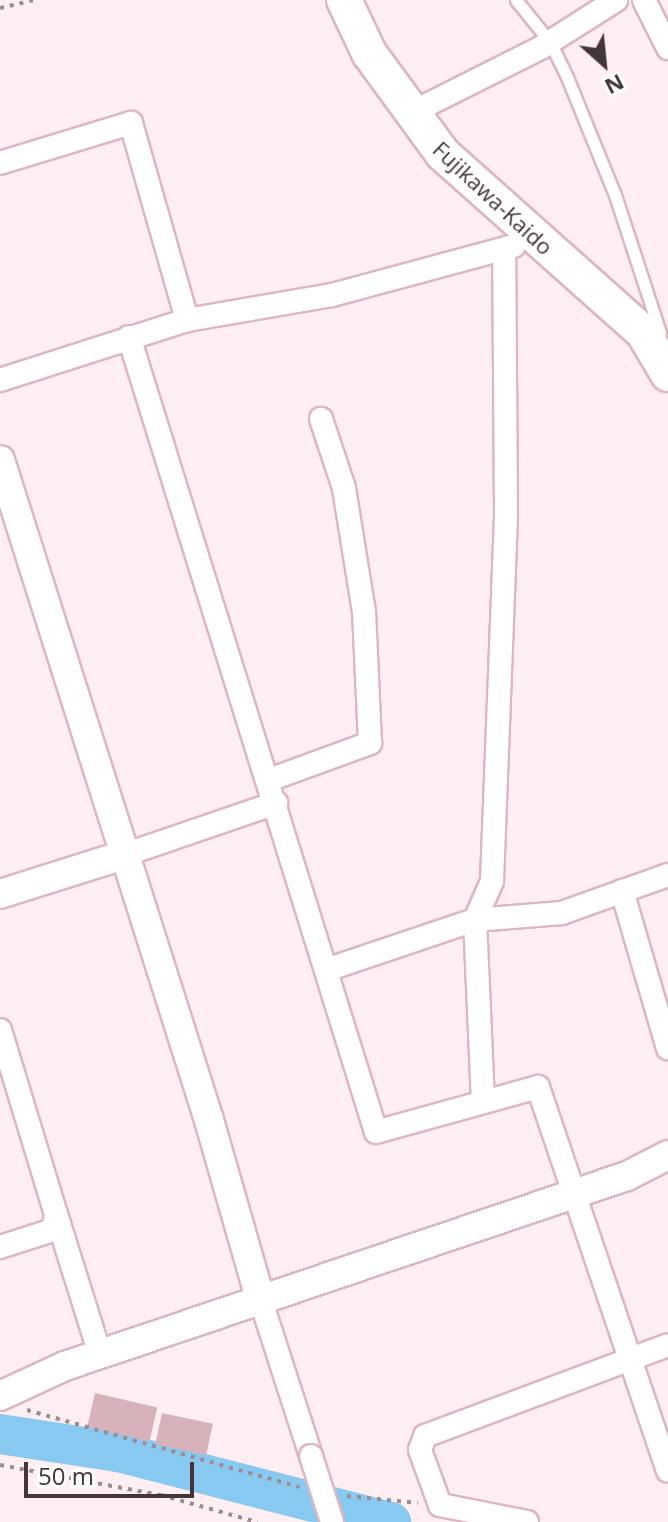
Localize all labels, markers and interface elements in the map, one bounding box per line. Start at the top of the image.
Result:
north arrow [564,24,644,104]
text: N [600,68,630,103]
street label: Fujikawa-Kaido [428,136,558,260]
scale bar [28,1446,198,1496]
text: 50 m [38,1459,94,1492]

